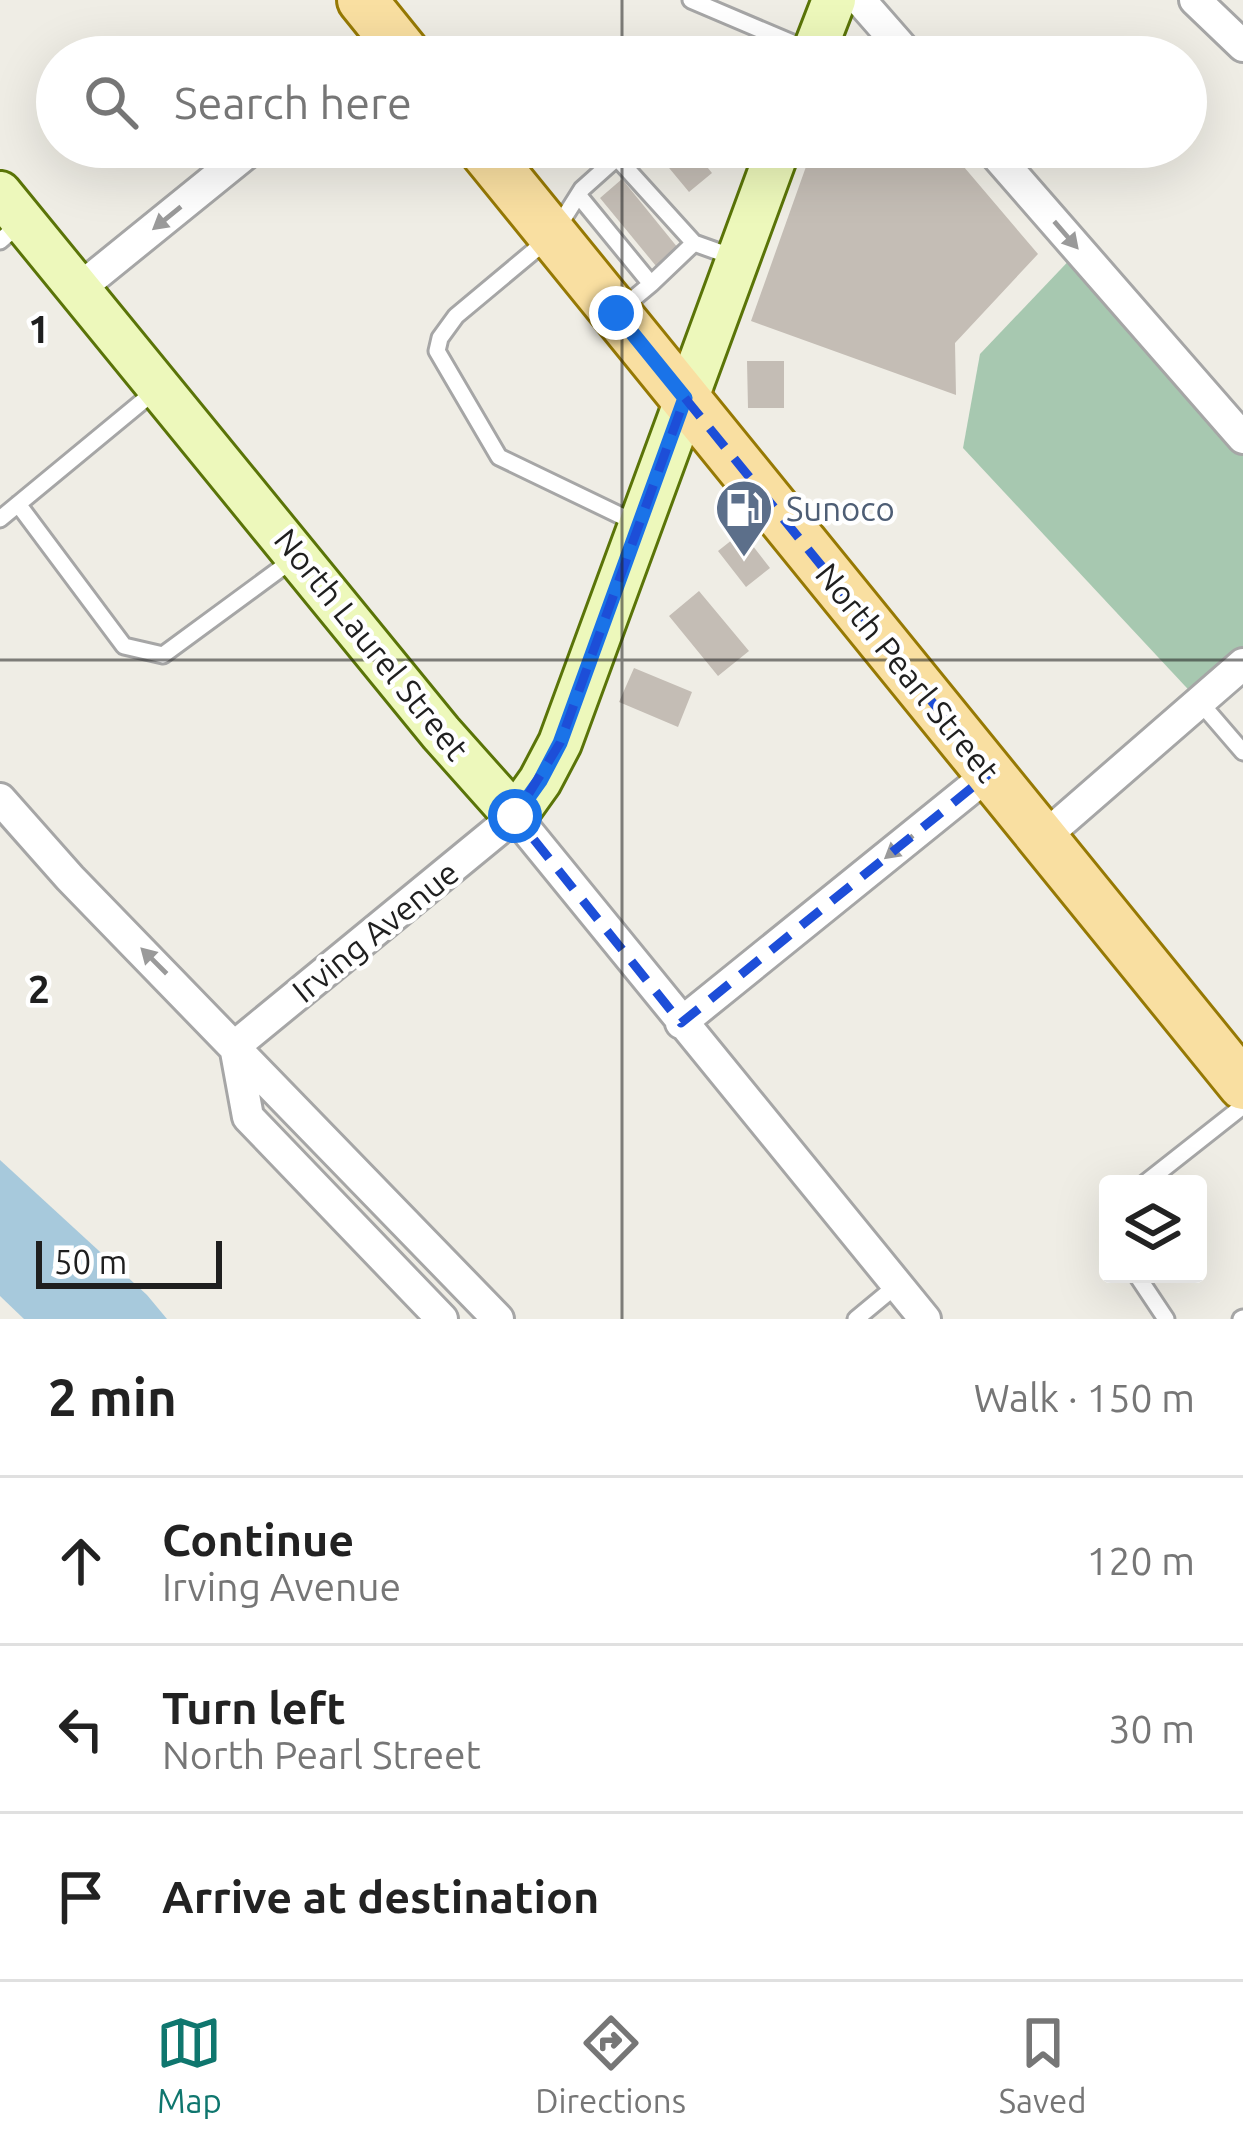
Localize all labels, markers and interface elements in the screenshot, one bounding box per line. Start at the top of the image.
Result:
search box [36,36,1207,168]
icon: search [78,69,144,135]
text: Search here [174,77,412,128]
one-way arrow [152,204,182,230]
one-way arrow [1052,220,1078,250]
route end [589,286,643,340]
text: 1 [28,307,50,350]
fuel station icon: Sunoco [713,477,775,559]
place label: Sunoco [786,490,895,527]
street label: North Laurel Street [267,521,477,767]
street label: North Pearl Street [809,556,1007,789]
route start [488,789,542,843]
one-way arrow [884,834,915,859]
street label: Irving Avenue [285,853,465,1009]
one-way arrow [140,947,168,975]
text: 2 [28,967,50,1010]
map controls [1099,1175,1207,1283]
button: layers [1099,1175,1207,1283]
scale bar [36,1235,222,1288]
text: 50 m [54,1243,127,1280]
text: 2 min [48,1368,177,1426]
text: Walk · 150 m [974,1376,1195,1419]
text: Continue [162,1514,354,1565]
icon: ahead [48,1528,114,1594]
text: 120 m [1086,1539,1195,1582]
text: Irving Avenue [162,1565,401,1608]
text: Turn left [162,1682,346,1733]
icon: left [48,1696,114,1762]
text: 30 m [1108,1707,1195,1750]
text: North Pearl Street [162,1733,481,1776]
icon: arrive [48,1864,114,1930]
text: Arrive at destination [162,1871,599,1922]
tab: Map [156,2010,222,2119]
tab: Directions [535,2010,686,2119]
tab: Saved [999,2010,1087,2119]

